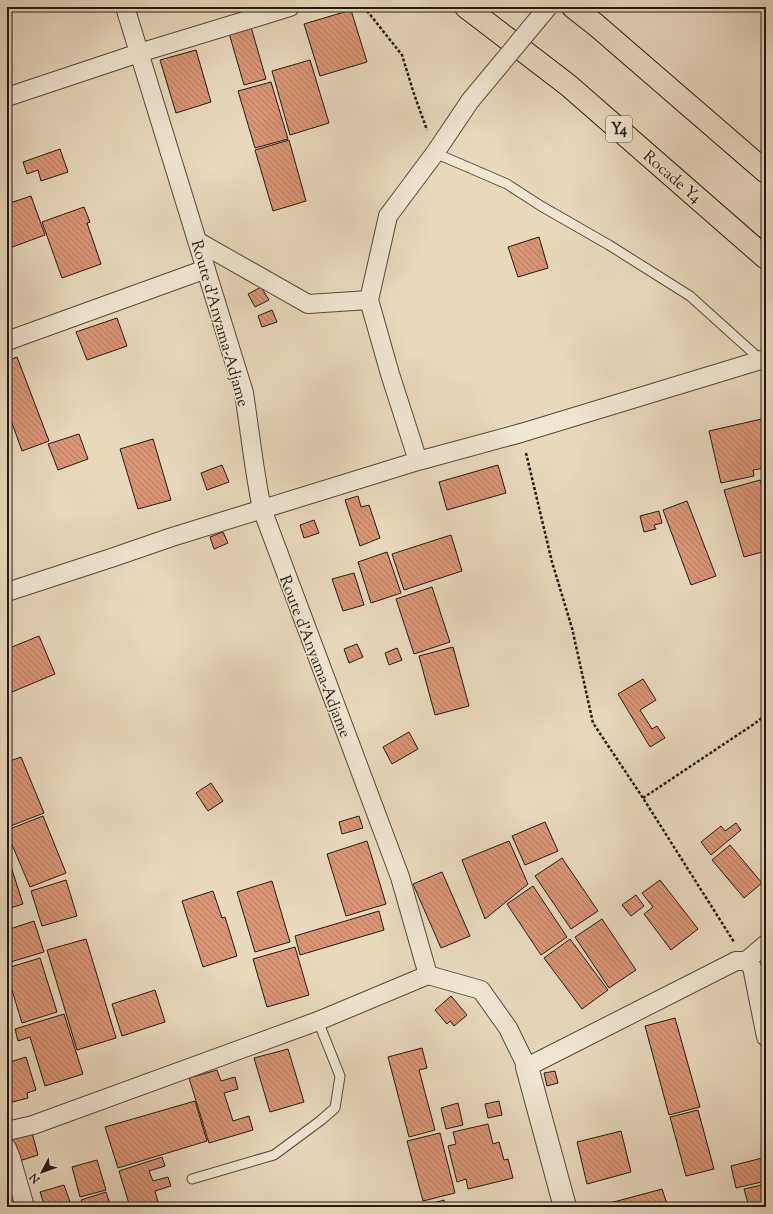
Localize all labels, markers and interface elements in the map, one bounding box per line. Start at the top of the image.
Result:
road number: Y4 [606,116,632,142]
street label: Rocade Y4 [637,146,706,210]
street label: Route d'Anyama-Adjame [184,238,253,410]
street label: Route d'Anyama-Adjame [272,572,355,742]
north arrow [22,1152,62,1192]
text: N [26,1169,45,1187]

